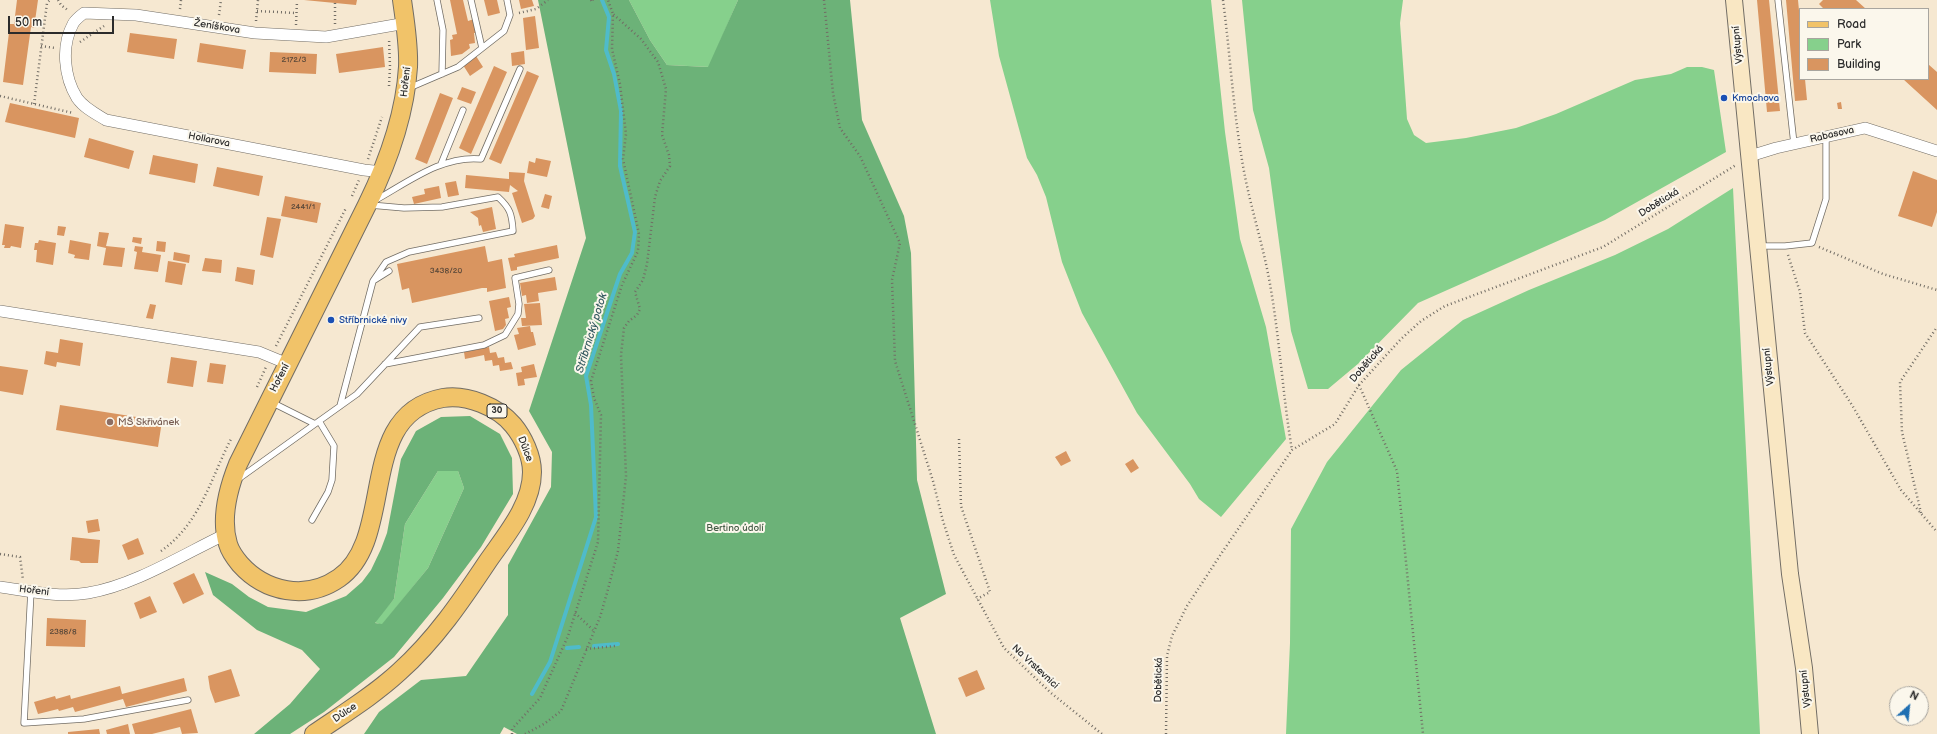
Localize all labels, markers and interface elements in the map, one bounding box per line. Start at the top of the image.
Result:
scale bar [10,8,116,34]
legend [1799,8,1929,80]
text: 50 m [15,15,42,30]
street label: Ženíškova [193,17,241,37]
text: Road [1837,17,1866,32]
street label: Výstupní [1730,26,1746,64]
text: Park [1837,37,1861,52]
house number: 2172/3 [282,55,306,65]
text: Building [1837,57,1881,72]
street label: Hoření [398,66,414,98]
place label: Kmochova [1732,92,1779,104]
marker: Kmochova [1719,93,1729,103]
street label: Rabasova [1809,124,1855,146]
street label: Hollarova [187,130,231,150]
street label: Dobětická [1637,186,1681,220]
house number: 2441/1 [291,202,315,212]
house number: 3438/20 [430,266,462,276]
water label: Stříbrnický potok [574,291,610,375]
place label: Stříbrnické nivy [339,314,407,326]
marker: Stříbrnické nivy [326,315,336,325]
street label: Dobětická [1348,343,1386,385]
street label: Výstupní [1761,348,1777,386]
street label: Hoření [268,362,292,394]
road number: 30 [487,404,507,418]
place label: MŠ Skřivánek [118,416,179,428]
marker: MŠ Skřivánek [105,417,115,427]
street label: Důlce [515,435,535,463]
park label: Bertino údolí [706,522,764,534]
street label: Hoření [18,583,50,599]
house number: 2388/8 [49,627,77,637]
street label: Na Vrstevnici [1009,642,1061,692]
street label: Dobětická [1153,657,1165,703]
street label: Výstupní [1798,670,1814,708]
north arrow [1889,686,1929,726]
text: N [1908,688,1921,703]
street label: Důlce [331,701,359,725]

